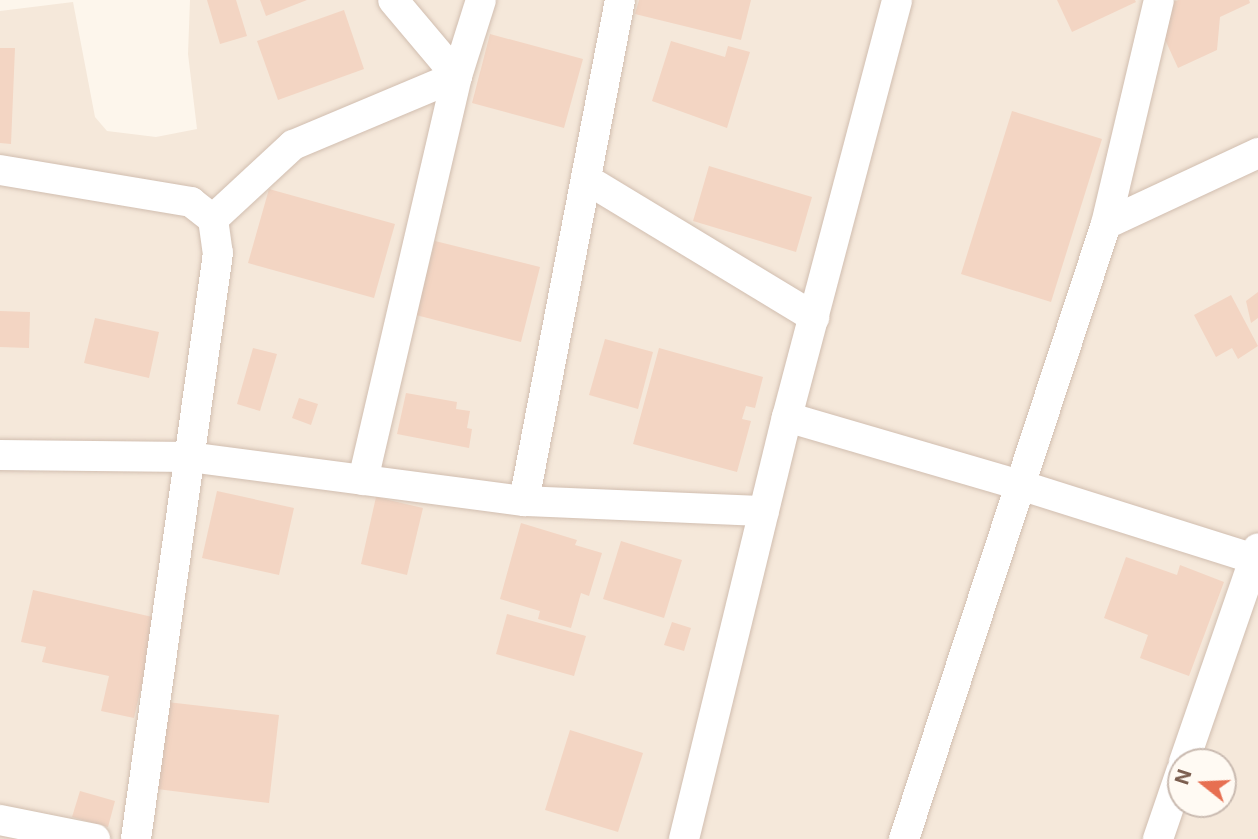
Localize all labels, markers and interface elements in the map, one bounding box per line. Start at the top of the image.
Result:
north arrow [1167,748,1237,818]
text: N [1170,767,1197,787]

